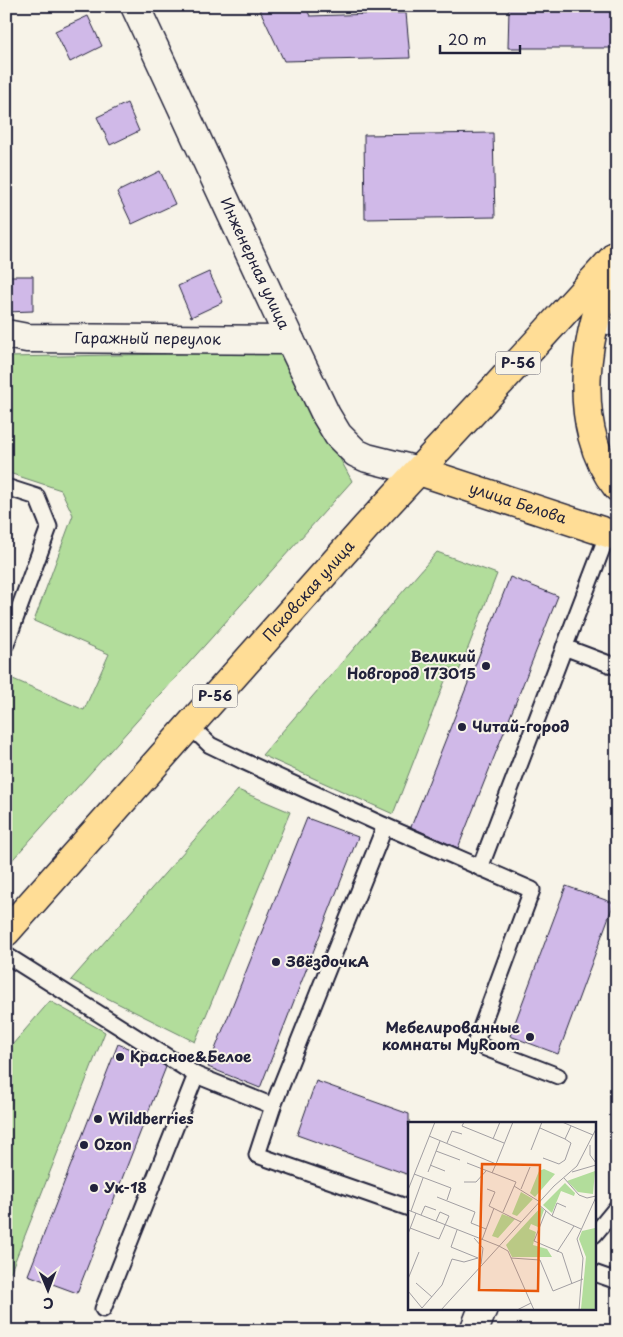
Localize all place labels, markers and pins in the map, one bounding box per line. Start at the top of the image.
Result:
place label: Великий Новгород 173015 [347,644,476,684]
marker: Великий Новгород 173015 [480,660,492,672]
place label: Читай-город [472,714,569,737]
marker: Читай-город [456,721,468,733]
place label: ЗвёздочкА [285,949,369,972]
marker: ЗвёздочкА [270,956,282,968]
place label: Мебелированные комнаты MyRoom [382,1015,521,1055]
marker: Мебелированные комнаты MyRoom [524,1031,536,1043]
place label: Красное&Белое [130,1044,252,1067]
marker: Красное&Белое [114,1051,126,1063]
place label: Wildberries [108,1106,194,1129]
marker: Wildberries [92,1113,104,1125]
place label: Ozon [94,1132,132,1155]
marker: Ozon [78,1139,90,1151]
place label: Ук-18 [104,1175,147,1198]
marker: Ук-18 [88,1182,100,1194]

